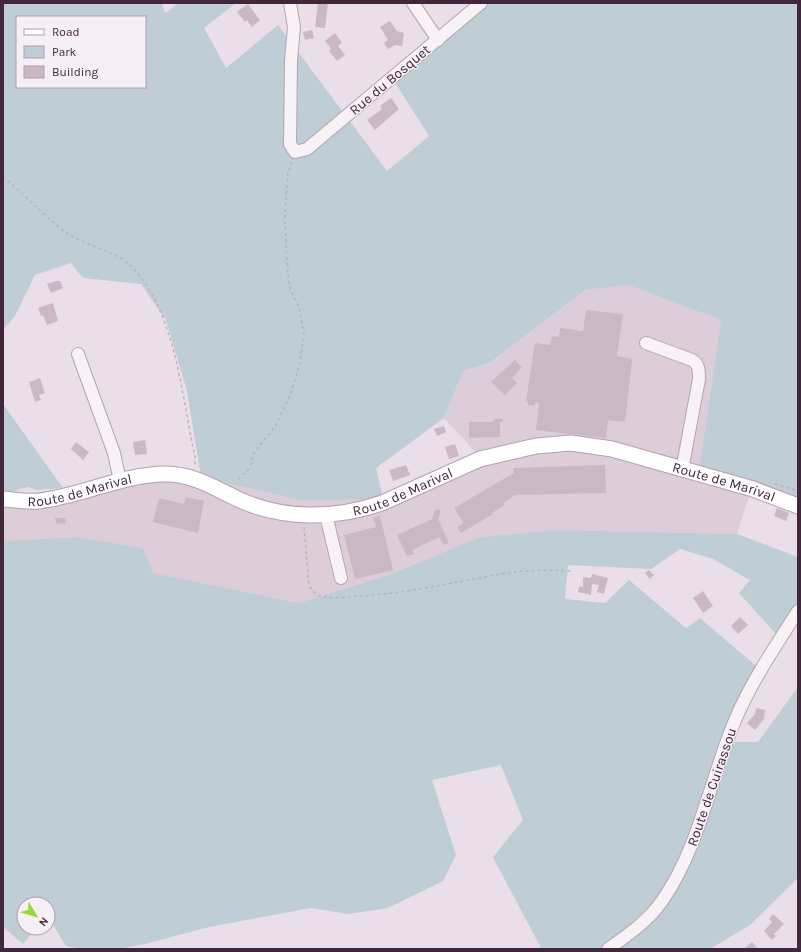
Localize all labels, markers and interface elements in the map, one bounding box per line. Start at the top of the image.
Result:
legend [16,16,146,88]
text: Road [52,25,80,39]
street label: Rue du Bosquet [346,41,434,119]
text: Park [52,45,77,59]
text: Building [52,65,99,79]
street label: Route de Marival [670,458,778,505]
street label: Route de Marival [351,464,455,519]
street label: Route de Marival [27,470,133,510]
street label: Route de Cuirassou [684,726,740,848]
north arrow [16,896,56,936]
text: N [36,915,51,929]

